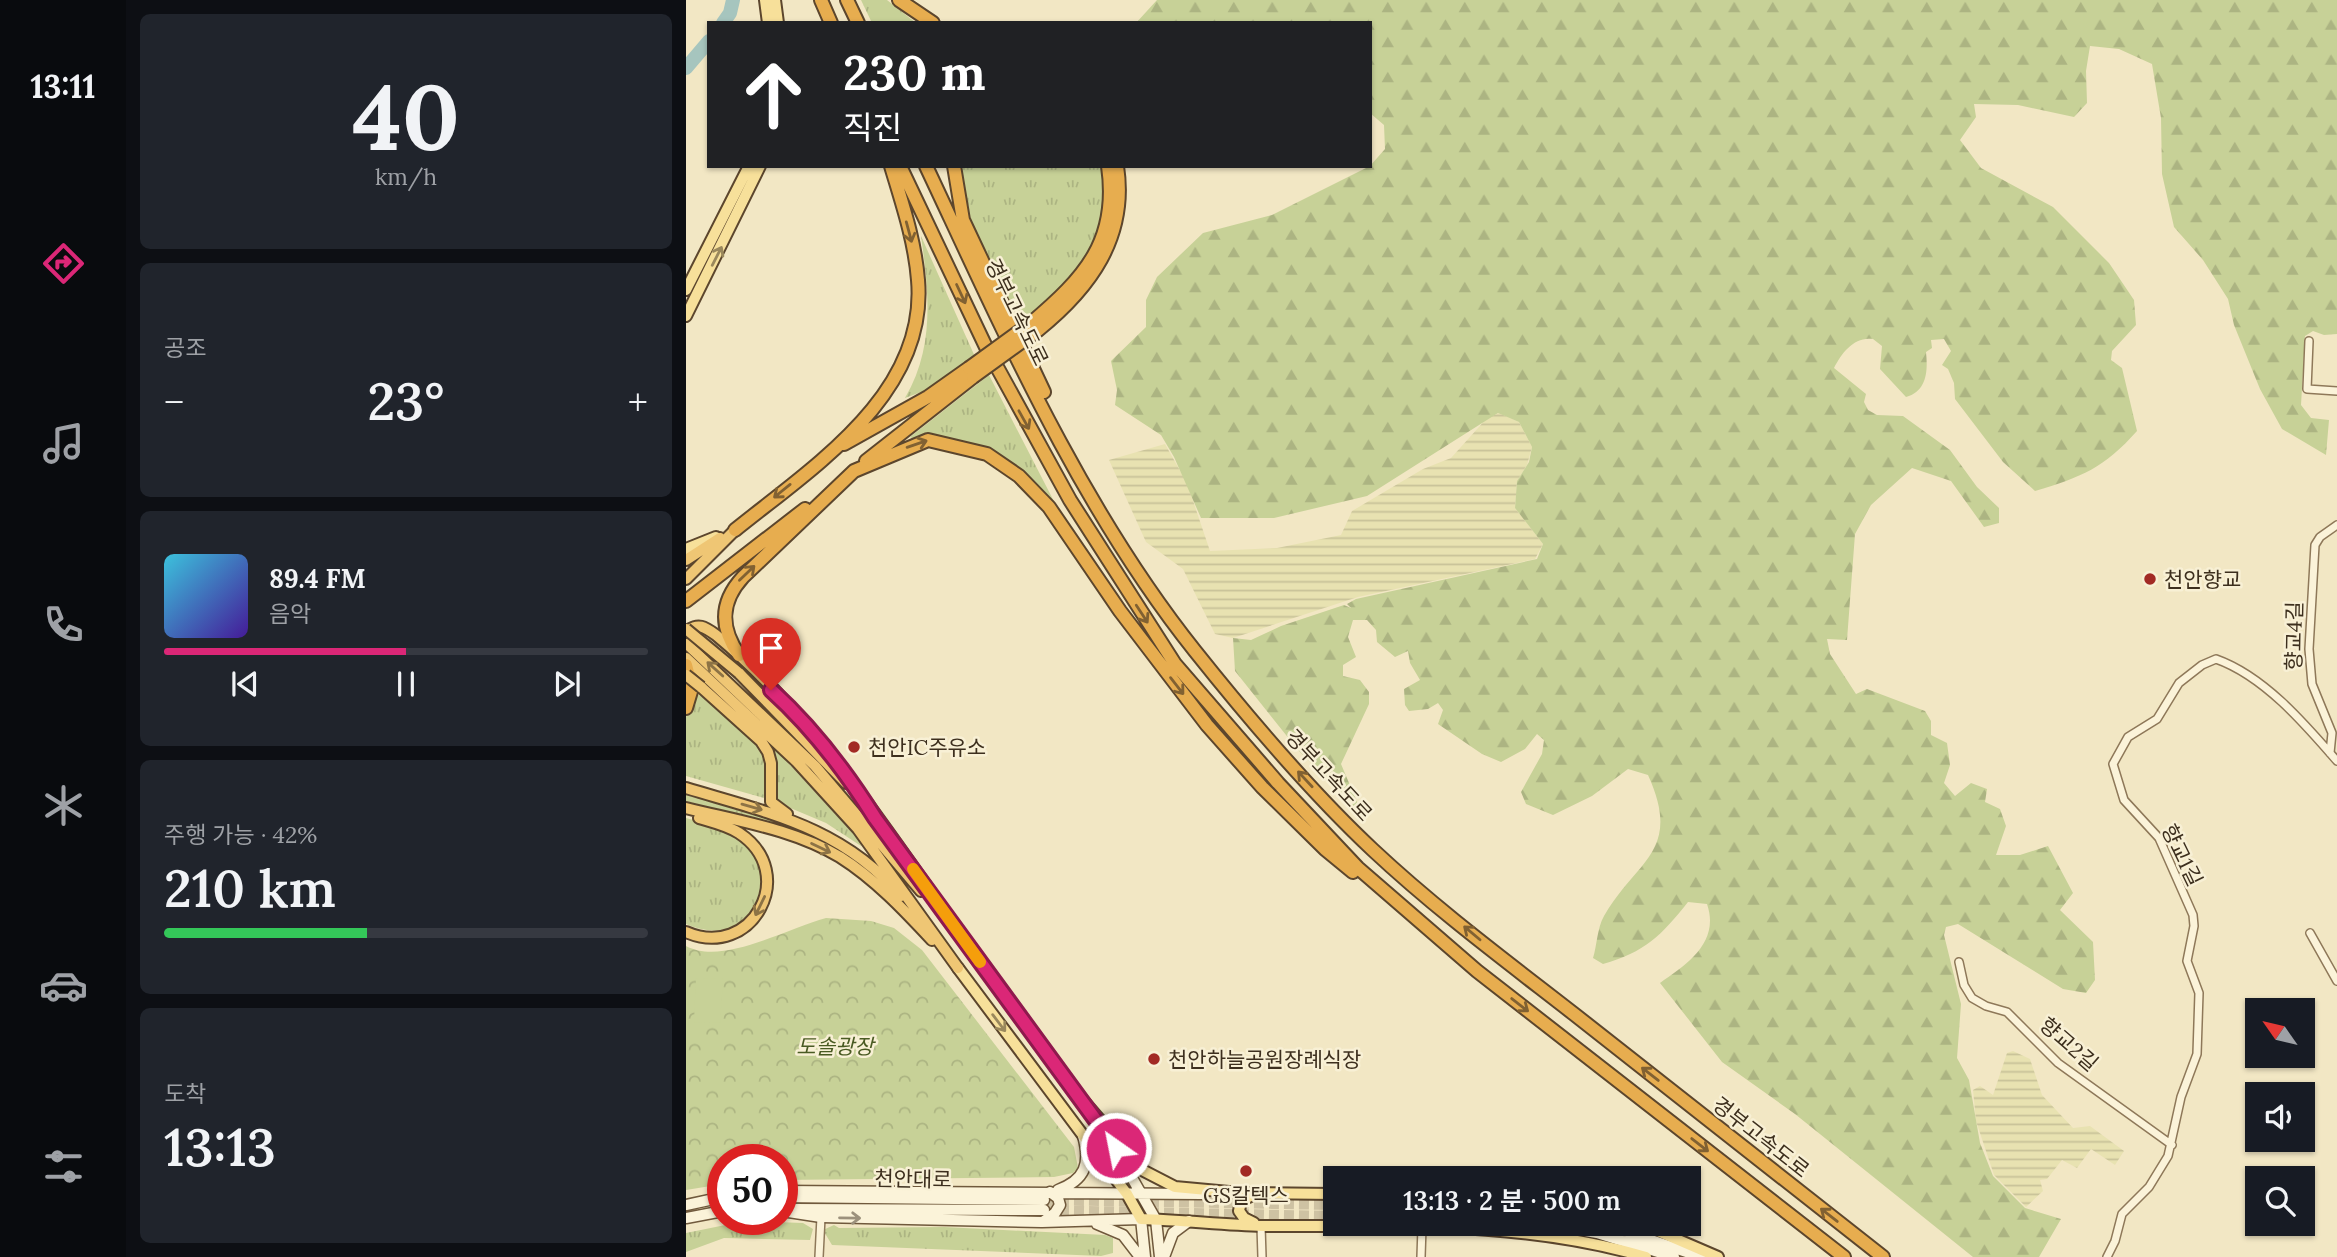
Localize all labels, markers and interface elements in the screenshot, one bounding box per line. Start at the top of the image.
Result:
text: 230 m [843,41,986,103]
icon: ahead [728,49,819,140]
text: 40 [352,58,460,175]
text: 13:11 [31,66,95,107]
text: 직진 [843,107,902,148]
text: km/h [375,162,437,191]
one-way arrow [903,220,916,243]
icon: directions [39,239,88,288]
one-way arrow [711,246,725,267]
street label: 경부고속도로 [979,254,1055,370]
one-way arrow [955,283,968,304]
text: 공조 [164,333,206,362]
text: 23° [368,368,444,434]
text: − [164,378,184,426]
text: + [628,378,648,426]
one-way arrow [1017,409,1031,429]
icon: music [39,419,88,468]
one-way arrow [906,437,928,450]
one-way arrow [774,483,792,499]
text: 89.4 FM [269,562,366,595]
one-way arrow [738,565,755,582]
place label: 천안향교 [2164,566,2241,593]
marker: 천안향교 [2142,571,2158,587]
text: 음악 [269,599,311,628]
icon: phone [39,600,88,649]
street label: 향교4길 [2280,601,2308,671]
one-way arrow [1135,604,1150,623]
pin [741,618,801,690]
icon: arrive [752,629,790,667]
one-way arrow [706,661,724,677]
icon: previous [226,665,264,703]
icon: pause [387,665,425,703]
icon: next [548,665,586,703]
one-way arrow [1169,676,1184,695]
street label: 경부고속도로 [1280,723,1378,827]
place label: 천안IC주유소 [868,734,986,761]
marker: 천안IC주유소 [846,739,862,755]
one-way arrow [1297,771,1314,788]
icon: climate [39,781,88,830]
one-way arrow [740,802,762,815]
text: 주행 가능 · 42% [164,820,317,849]
street label: 향교1길 [2155,820,2209,890]
one-way arrow [810,842,831,856]
text: 210 km [164,855,336,921]
one-way arrow [753,895,767,916]
one-way arrow [1463,925,1481,941]
icon: car [39,961,88,1010]
one-way arrow [1511,997,1529,1012]
north arrow [2245,998,2315,1068]
map controls [2245,998,2315,1236]
street label: 향교2길 [2034,1011,2104,1077]
one-way arrow [991,1013,1006,1032]
park label: 도솔광장 [796,1033,876,1060]
place label: 천안하늘공원장례식장 [1168,1046,1361,1073]
marker: 천안하늘공원장례식장 [1146,1051,1162,1067]
one-way arrow [1641,1067,1660,1082]
text: 도착 [164,1079,206,1108]
button: sound [2245,1082,2315,1152]
street label: 경부고속도로 [1707,1091,1815,1183]
position arrow [1079,1111,1153,1185]
text: 13:13 [164,1114,276,1180]
one-way arrow [1690,1137,1708,1152]
icon: filters [39,1142,88,1191]
speed limit sign: 50 [707,1144,798,1235]
marker: GS칼텍스 [1238,1163,1254,1179]
street label: 천안대로 [874,1165,952,1193]
button: search [2245,1166,2315,1236]
place label: GS칼텍스 [1203,1182,1289,1209]
text: 13:13 · 2 분 · 500 m [1403,1184,1621,1217]
one-way arrow [1820,1207,1839,1222]
one-way arrow [838,1211,861,1224]

